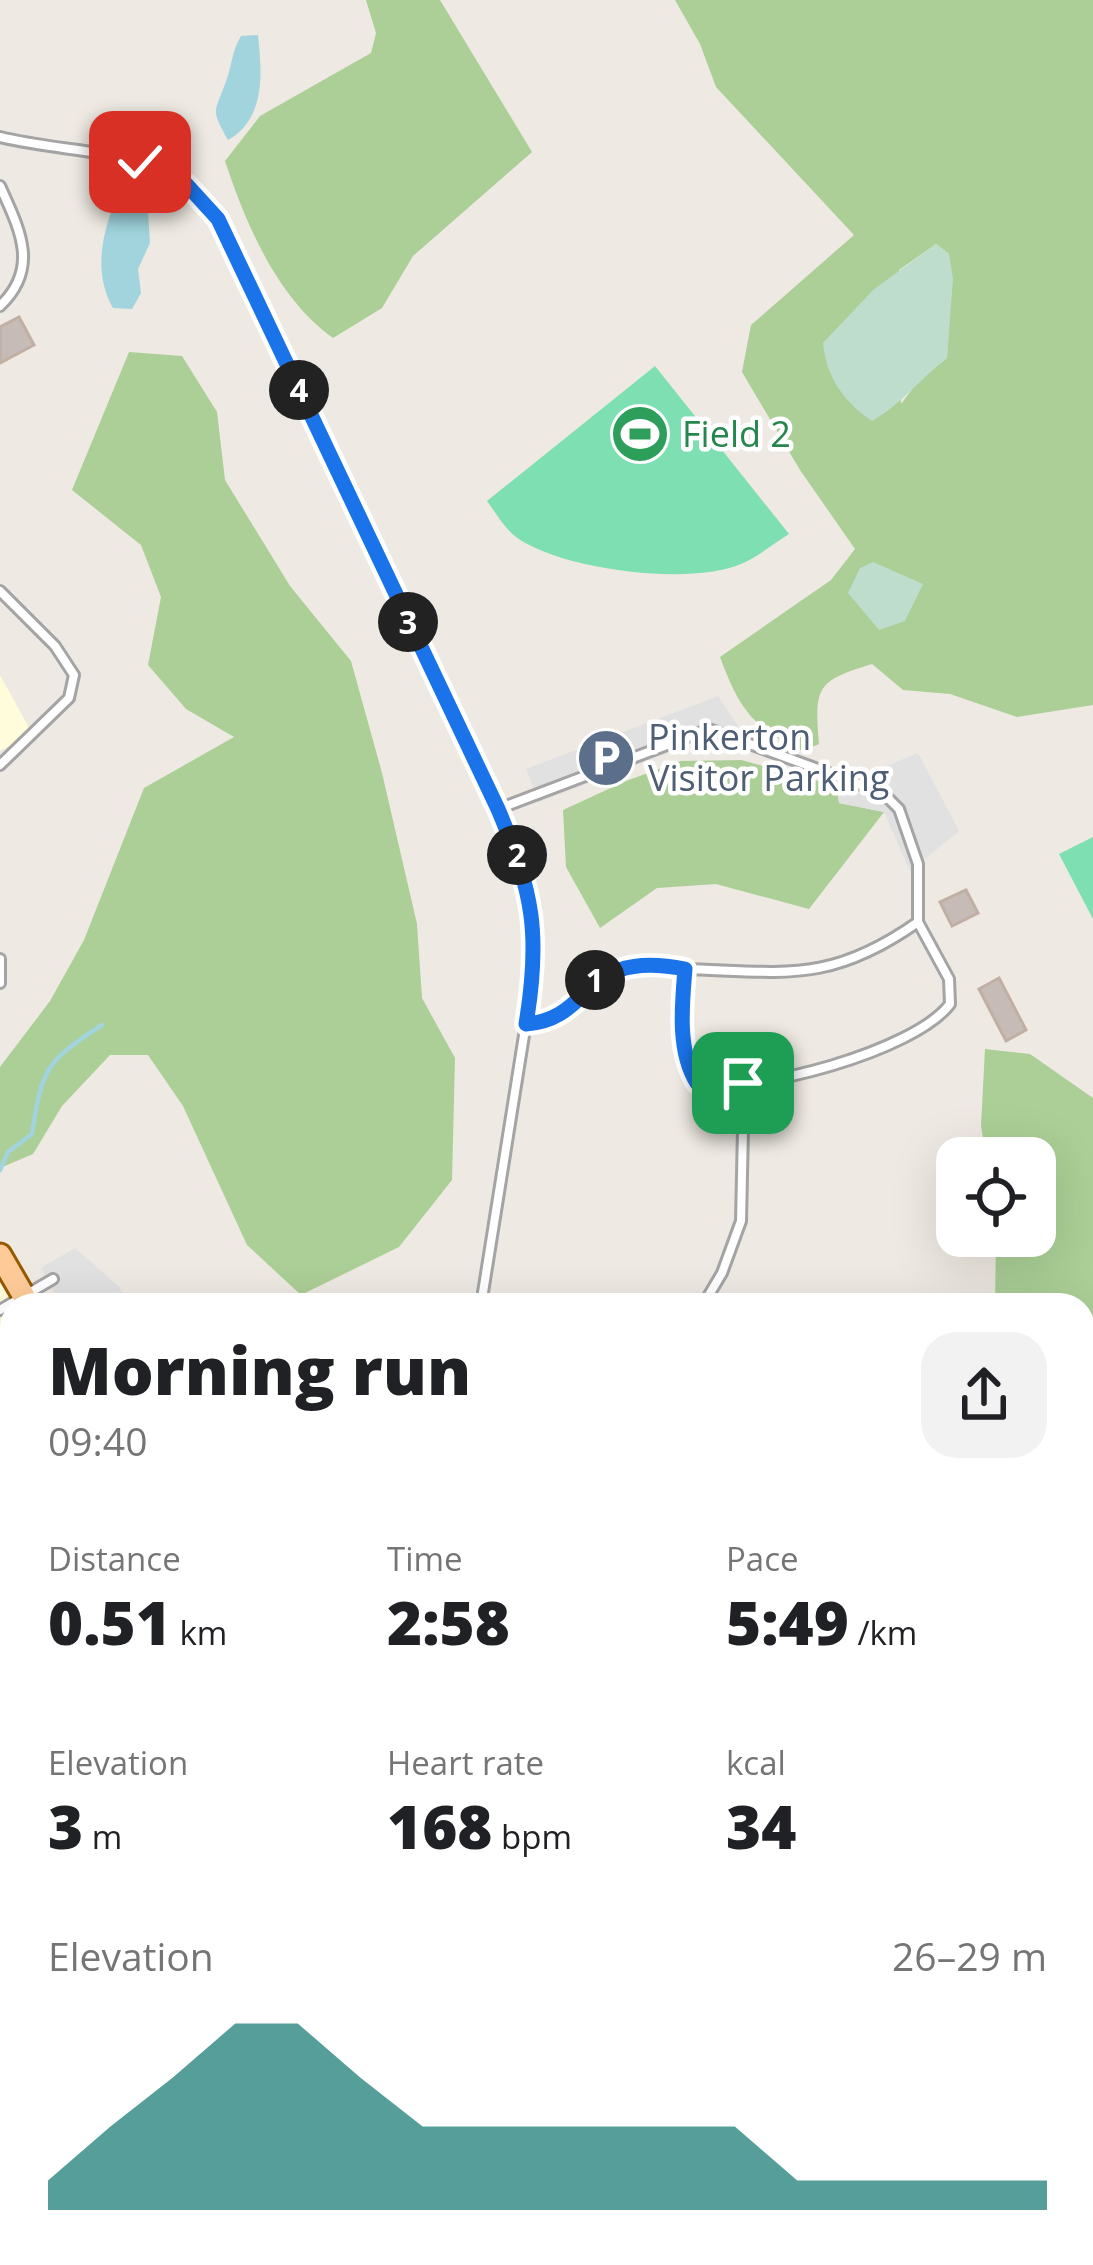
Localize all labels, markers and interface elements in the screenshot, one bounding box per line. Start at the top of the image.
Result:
pin [89,111,191,213]
icon: check [107,129,173,195]
pin: 4 [269,360,329,420]
text: 4 [290,367,308,412]
sports icon: Field 2 [609,403,671,465]
place label: Field 2 [682,409,791,458]
pin: 3 [378,592,438,652]
text: 3 [399,599,417,644]
place label: Pinkerton Visitor Parking [648,712,889,802]
parking icon: Pinkerton Visitor Parking [575,727,637,789]
pin: 2 [487,825,547,885]
text: 2 [508,832,526,877]
pin: 1 [565,950,625,1010]
text: 1 [586,957,604,1002]
pin [692,1032,794,1134]
icon: arrive [710,1050,776,1116]
map controls [936,1137,1056,1257]
button: locate [936,1137,1056,1257]
text: Morning run [48,1324,471,1414]
button: share [921,1332,1047,1458]
text: 09:40 [48,1414,147,1467]
text: Distance [48,1536,181,1581]
text: Time [387,1536,463,1581]
text: Pace [726,1536,799,1581]
text: 0.51 [48,1581,171,1663]
text: 2:58 [387,1581,510,1663]
text: 5:49 [726,1581,849,1663]
text: km [171,1610,227,1655]
text: /km [849,1610,917,1655]
text: Elevation [48,1740,188,1785]
text: Heart rate [387,1740,544,1785]
text: kcal [726,1740,786,1785]
text: 3 [48,1785,83,1867]
text: 168 [387,1785,492,1867]
text: 34 [726,1785,796,1867]
text: m [83,1814,122,1859]
text: bpm [492,1814,572,1859]
text: Elevation [48,1929,214,1982]
text: 26–29 m [892,1929,1047,1982]

